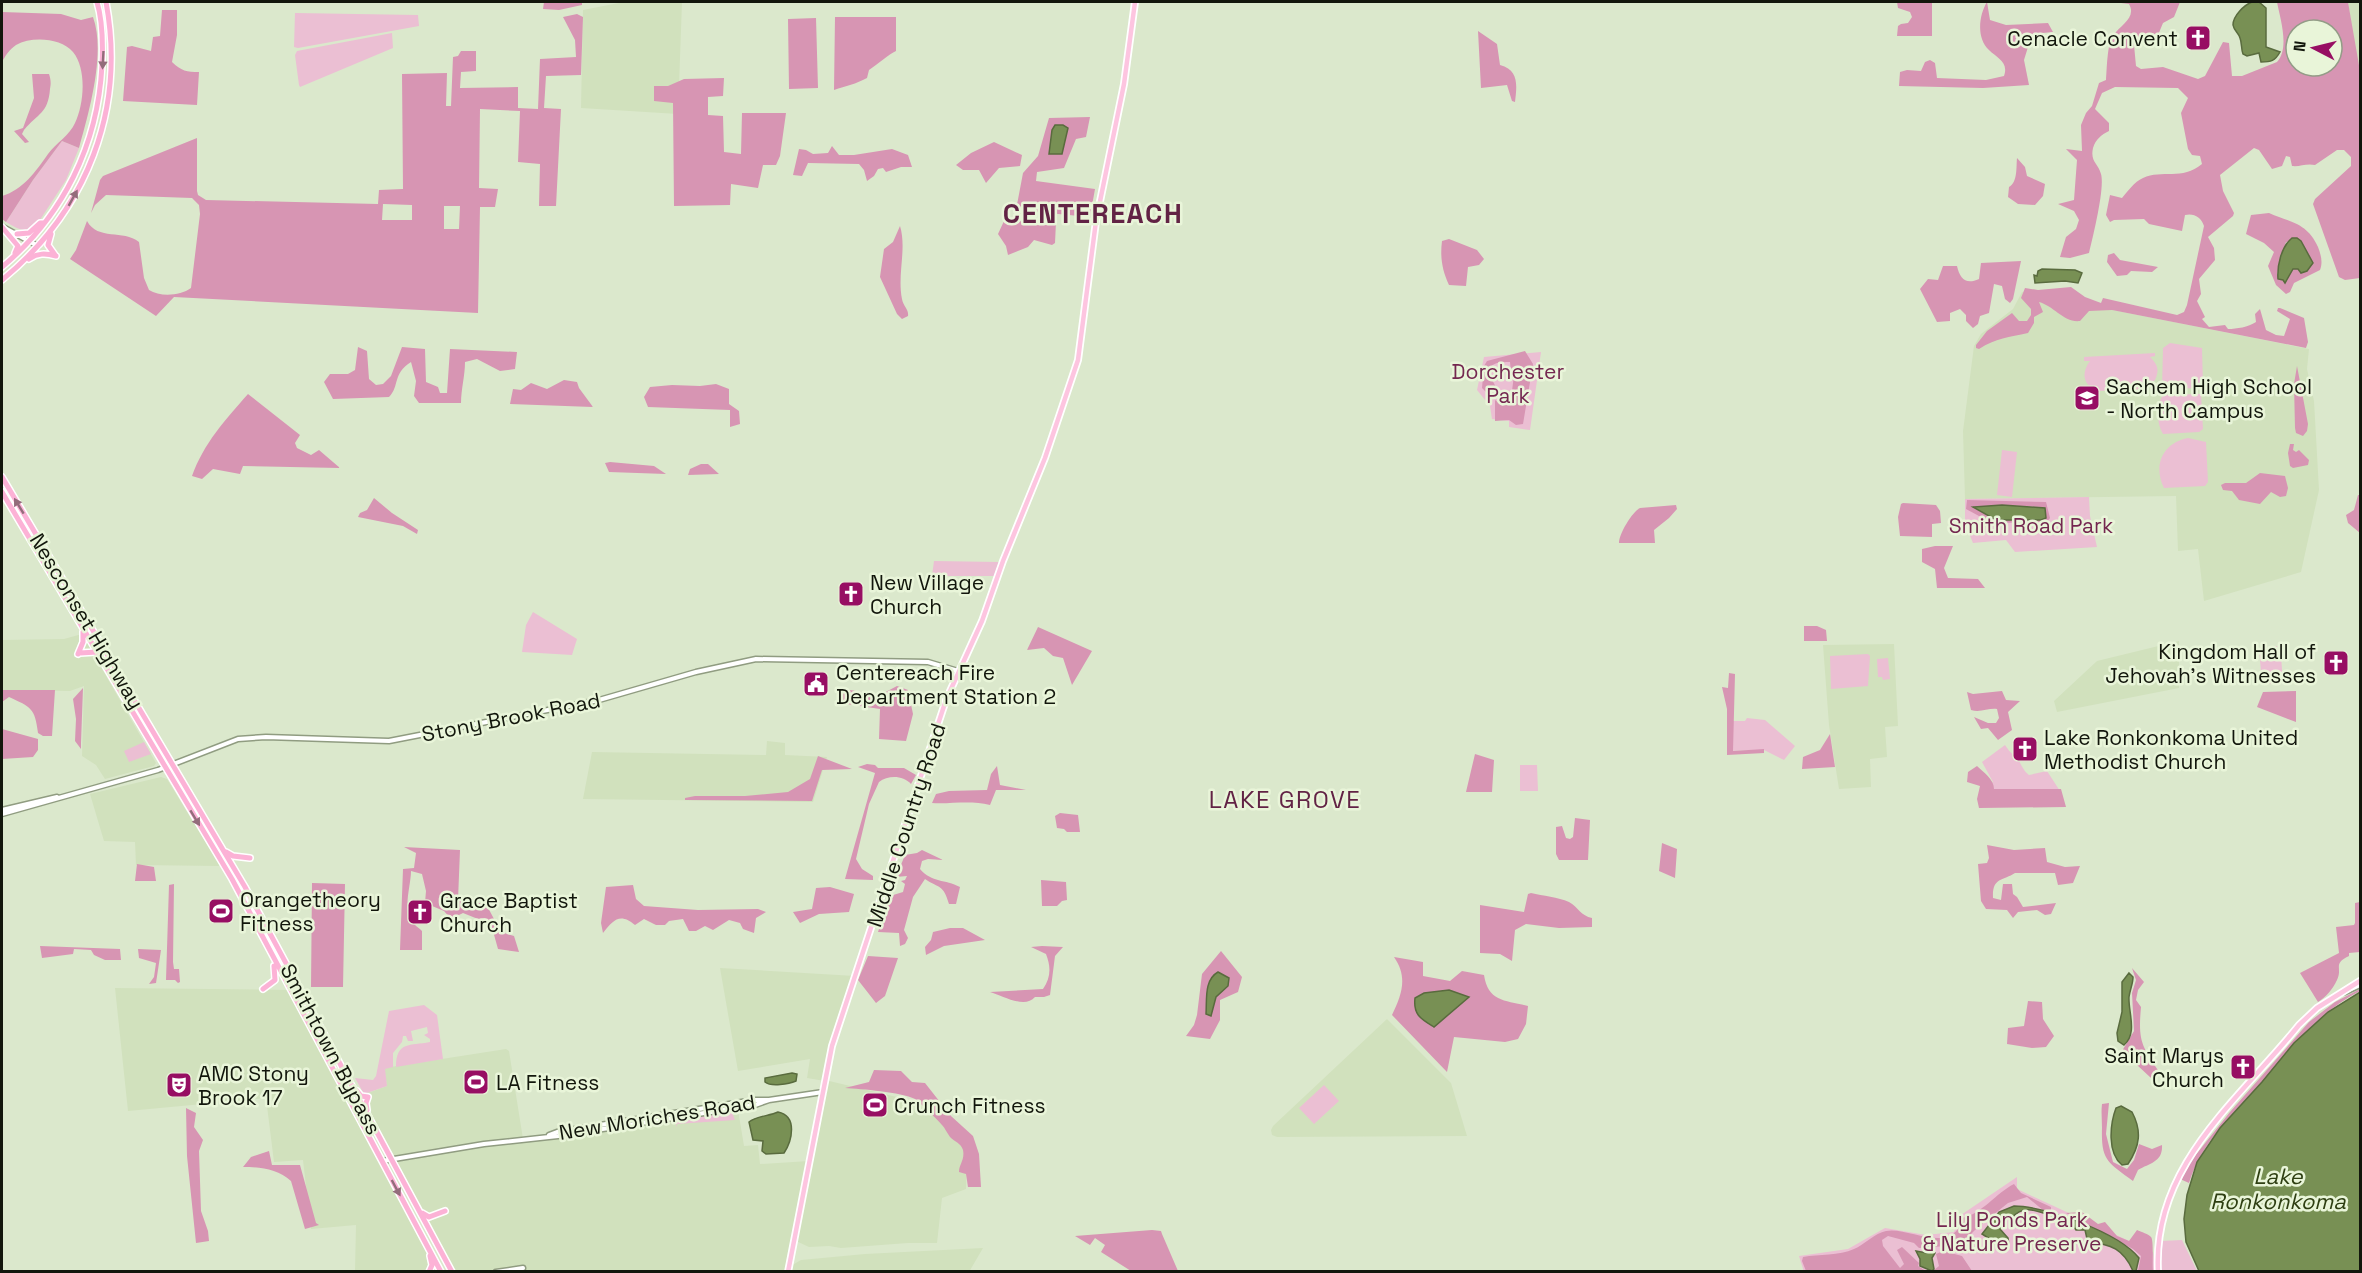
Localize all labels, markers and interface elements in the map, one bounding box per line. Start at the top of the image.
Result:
north arrow [2284,18,2344,78]
church icon: Cenacle Convent [2183,23,2213,53]
place label: Cenacle Convent [2007,25,2178,52]
text: N [2289,40,2311,53]
one-way arrow [98,50,107,69]
one-way arrow [68,189,78,206]
district label: CENTEREACH [1003,196,1183,231]
park label: Dorchester Park [1452,358,1564,409]
place label: Sachem High School - North Campus [2106,373,2312,424]
school or university icon: Sachem High School - North Campus [2072,383,2102,413]
one-way arrow [13,498,24,514]
park label: Smith Road Park [1949,512,2113,539]
street label: Nesconset Highway [24,528,150,714]
place label: New Village Church [870,569,984,620]
church icon: New Village Church [836,579,866,609]
place label: Kingdom Hall of Jehovah’s Witnesses [2105,638,2316,689]
church icon: Kingdom Hall of Jehovah’s Witnesses [2321,648,2351,678]
place label: Centereach Fire Department Station 2 [836,659,1056,710]
public building icon: Centereach Fire Department Station 2 [801,669,831,699]
street label: Stony Brook Road [419,686,603,748]
street label: Middle Country Road [860,720,952,930]
place label: Lake Ronkonkoma United Methodist Church [2044,724,2298,775]
church icon: Lake Ronkonkoma United Methodist Church [2010,734,2040,764]
district label: LAKE GROVE [1209,784,1361,815]
one-way arrow [190,810,200,827]
place label: Orangetheory Fitness [240,886,381,937]
place label: Grace Baptist Church [440,887,578,938]
sports icon: Orangetheory Fitness [206,896,236,926]
church icon: Grace Baptist Church [405,897,435,927]
street label: Smithtown Bypass [275,959,387,1139]
place label: Saint Marys Church [2104,1042,2224,1093]
church icon: Saint Marys Church [2228,1052,2258,1082]
place label: AMC Stony Brook 17 [198,1060,309,1111]
sports icon: LA Fitness [461,1067,491,1097]
place label: LA Fitness [496,1069,599,1096]
theatre icon: AMC Stony Brook 17 [164,1070,194,1100]
street label: New Moriches Road [557,1088,757,1146]
sports icon: Crunch Fitness [860,1090,890,1120]
place label: Crunch Fitness [894,1092,1046,1119]
water label: Lake Ronkonkoma [2210,1162,2346,1215]
one-way arrow [391,1179,400,1196]
park label: Lily Ponds Park & Nature Preserve [1923,1206,2101,1257]

